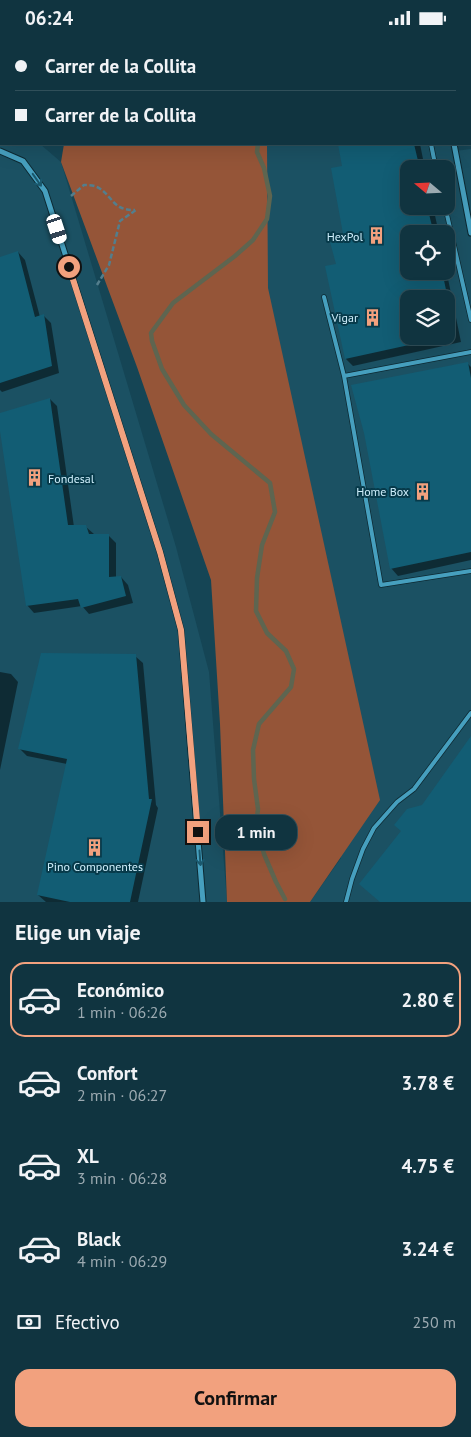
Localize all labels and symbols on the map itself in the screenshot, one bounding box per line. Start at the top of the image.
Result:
north arrow [400,160,455,215]
one-way arrow [32,173,42,187]
car [45,212,68,246]
building icon: HexPol [367,226,387,246]
place label: HexPol [327,229,363,244]
route start [58,256,80,278]
building icon: Vigar [362,307,382,327]
place label: Vigar [330,310,358,325]
building icon: Fondesal [24,468,44,488]
place label: Fondesal [48,471,95,486]
building icon: Home Box [413,481,433,501]
place label: Home Box [356,484,409,499]
callout: 1 min [216,815,298,849]
route end [187,821,209,843]
building icon: Pino Componentes [85,837,105,857]
one-way arrow [196,850,205,866]
place label: Pino Componentes [47,859,143,874]

